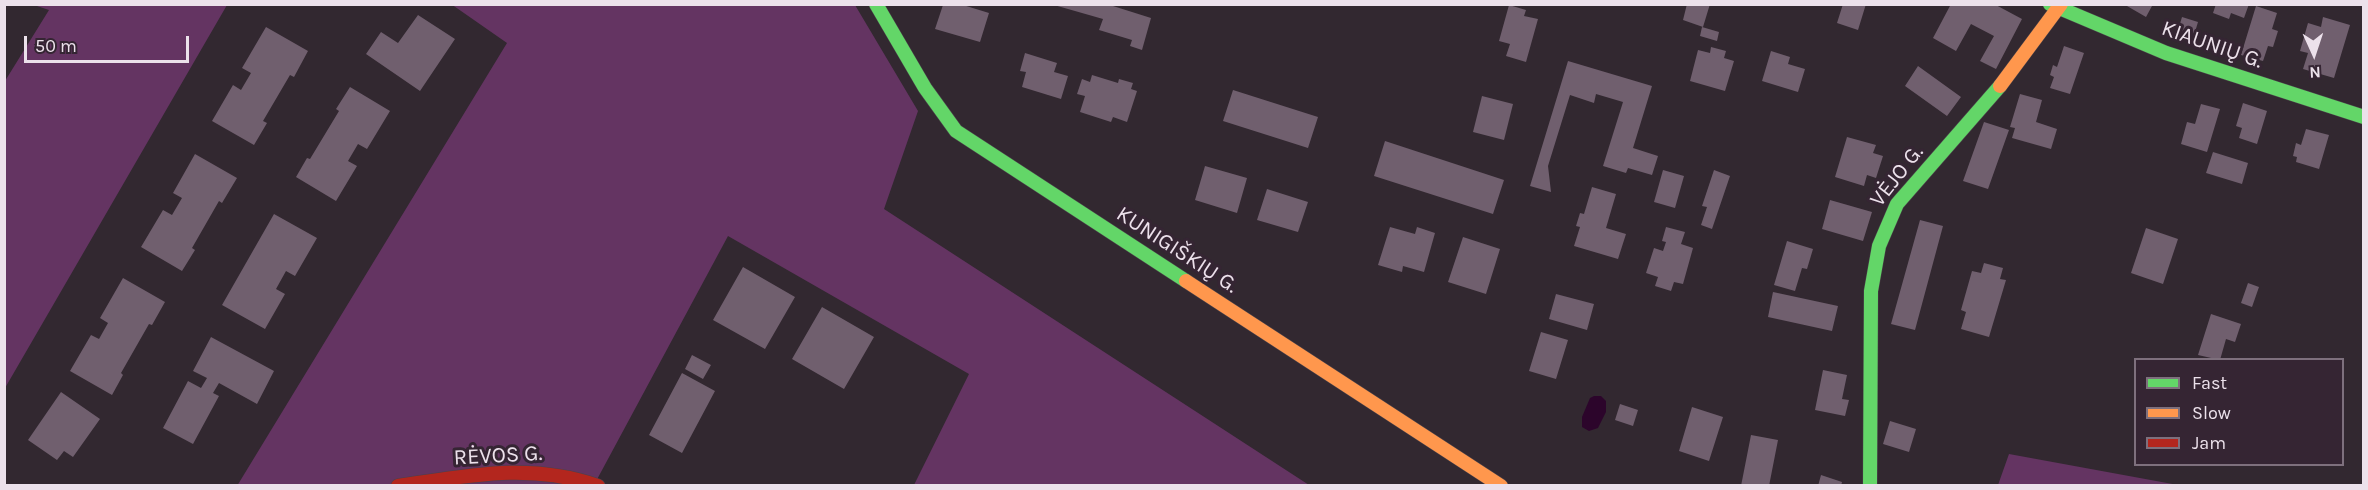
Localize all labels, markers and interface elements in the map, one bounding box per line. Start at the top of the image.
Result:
street label: KIAUNIŲ G. [2158,15,2266,75]
scale bar [27,24,192,62]
north arrow [2284,24,2344,84]
text: 50 m [35,35,77,57]
text: N [2309,63,2321,82]
street label: VĖJO G. [1865,140,1929,212]
street label: KUNIGIŠKIŲ G. [1111,201,1243,299]
legend [2134,358,2344,466]
text: Fast [2192,372,2227,394]
text: Slow [2192,402,2231,424]
text: Jam [2192,432,2226,454]
street label: RĖVOS G. [453,440,543,472]

